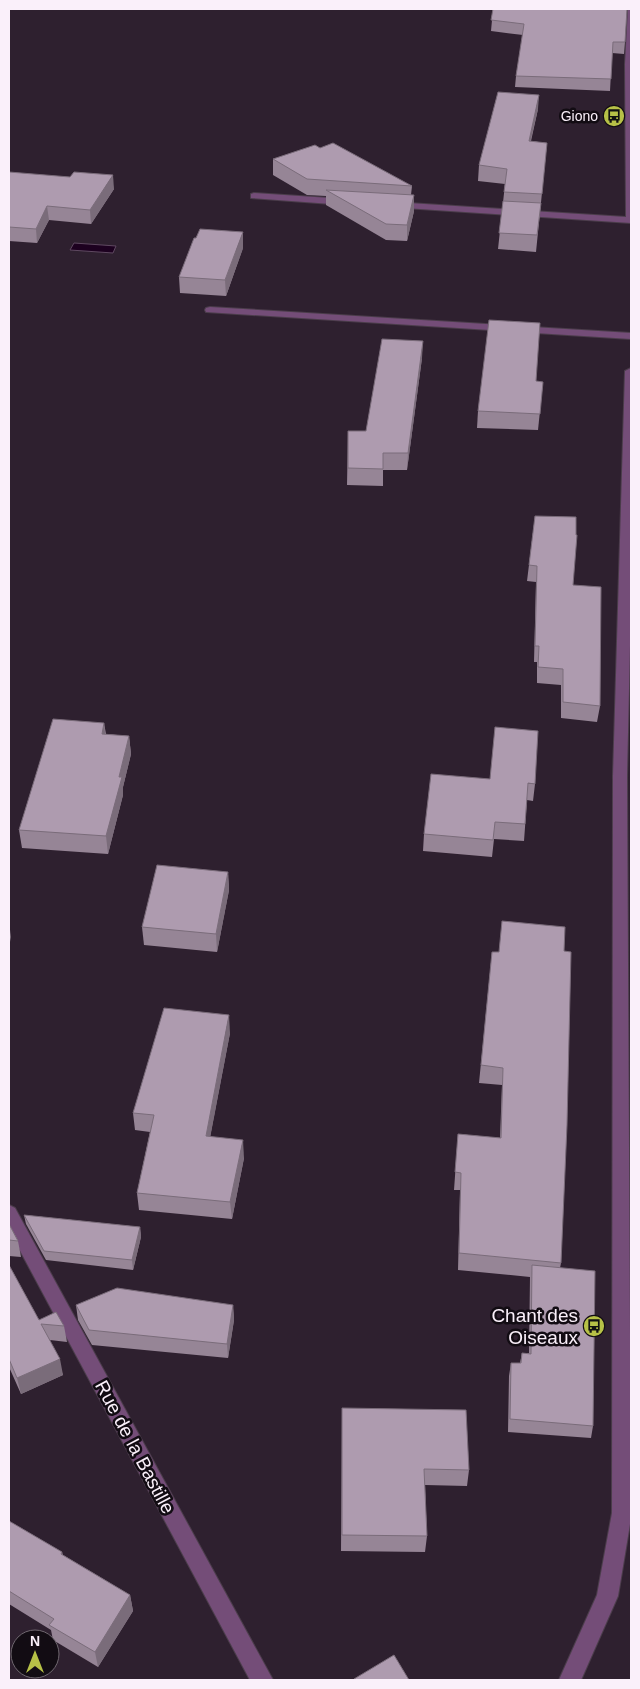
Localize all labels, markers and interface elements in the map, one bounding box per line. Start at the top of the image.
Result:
bus stop icon: Giono [602,104,626,128]
place label: Giono [561,108,598,124]
place label: Chant des Oiseaux [491,1305,578,1348]
bus stop icon: Chant des Oiseaux [582,1314,606,1338]
street label: Rue de la Bastille [91,1377,179,1517]
north arrow [10,1629,60,1679]
text: N [30,1633,40,1649]

